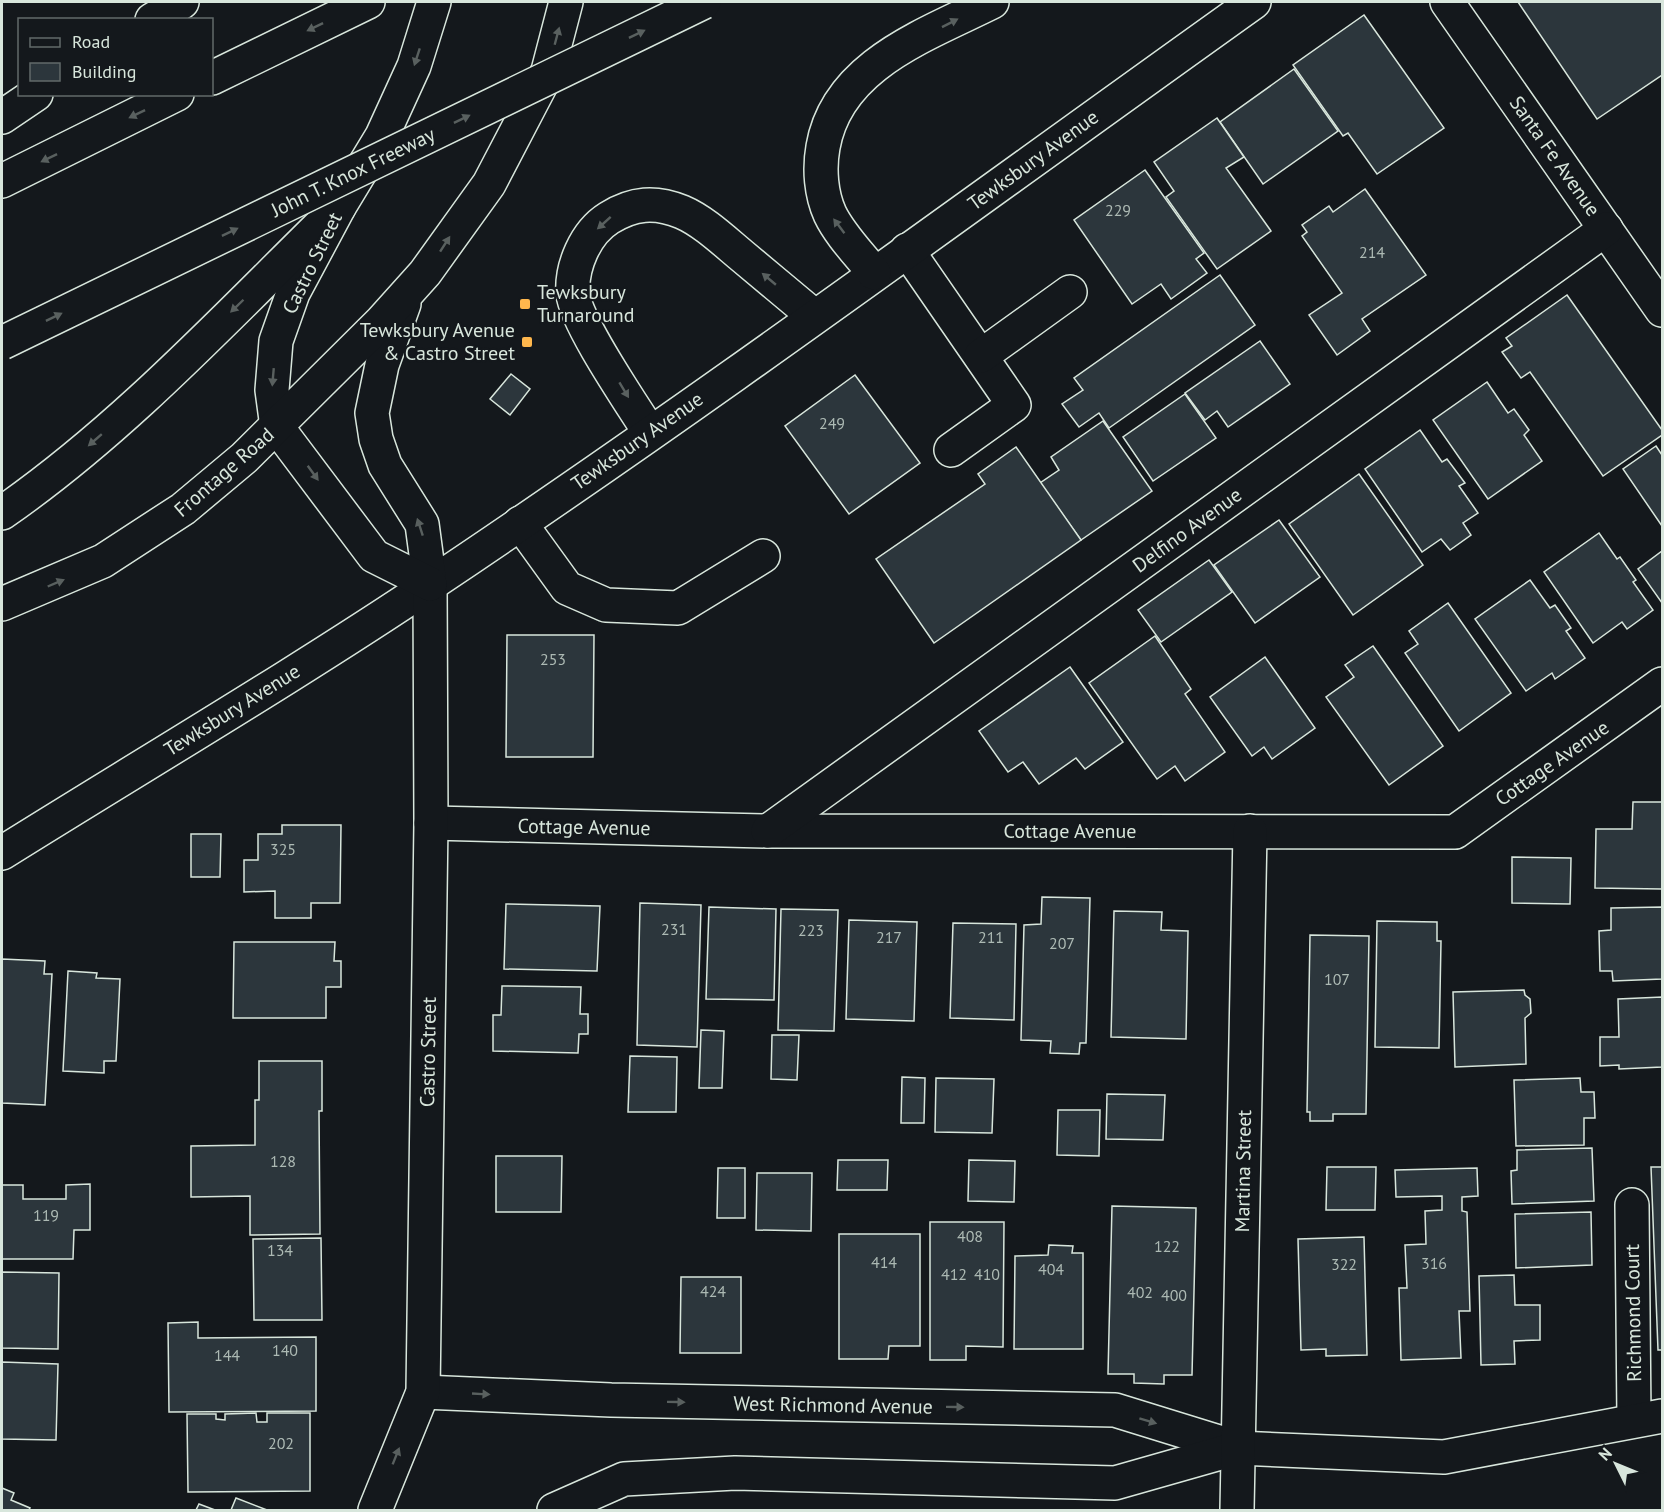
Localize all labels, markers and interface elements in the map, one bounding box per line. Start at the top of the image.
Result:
legend [18,18,213,96]
one-way arrow [941,18,959,28]
one-way arrow [306,22,324,32]
one-way arrow [553,27,562,45]
one-way arrow [629,29,646,39]
text: Road [72,30,110,53]
one-way arrow [411,48,421,66]
text: Building [72,60,136,83]
street label: Santa Fe Avenue [1504,91,1606,221]
street label: Tewksbury Avenue [963,104,1103,216]
one-way arrow [128,110,145,119]
one-way arrow [453,115,470,124]
street label: John T. Knox Freeway [266,121,440,223]
one-way arrow [40,152,58,162]
house number: 229 [1105,200,1131,220]
street label: Castro Street [276,208,348,318]
one-way arrow [597,216,612,229]
one-way arrow [833,219,845,235]
one-way arrow [221,228,238,237]
one-way arrow [439,236,450,252]
house number: 214 [1359,242,1385,262]
one-way arrow [761,272,777,285]
place label: Tewksbury Turnaround [537,279,634,328]
marker: Tewksbury Turnaround [518,297,532,311]
one-way arrow [230,299,244,313]
one-way arrow [46,313,63,322]
place label: Tewksbury Avenue & Castro Street [360,317,515,366]
marker: Tewksbury Avenue & Castro Street [520,335,534,349]
one-way arrow [268,367,278,386]
one-way arrow [618,382,629,398]
street label: Tewksbury Avenue [566,386,708,496]
house number: 249 [819,413,845,433]
street label: Frontage Road [169,421,279,523]
one-way arrow [88,433,103,446]
one-way arrow [307,464,319,480]
street label: Delfino Avenue [1127,482,1247,578]
one-way arrow [415,518,424,536]
one-way arrow [47,578,65,587]
house number: 253 [540,649,566,669]
street label: Tewksbury Avenue [159,658,305,762]
street label: Cottage Avenue [1490,714,1614,812]
street label: Cottage Avenue [517,813,651,841]
street label: Cottage Avenue [1004,818,1136,844]
house number: 325 [270,839,296,859]
house number: 231 [661,919,687,939]
house number: 223 [798,920,824,940]
house number: 217 [876,927,902,947]
house number: 211 [978,927,1004,947]
house number: 207 [1049,933,1075,953]
house number: 107 [1324,969,1350,989]
street label: Castro Street [414,996,442,1107]
street label: Martina Street [1229,1109,1257,1232]
house number: 128 [270,1151,296,1171]
house number: 119 [33,1205,59,1225]
house number: 408 [957,1226,983,1246]
house number: 122 [1154,1236,1180,1256]
house number: 134 [267,1240,293,1260]
street label: Richmond Court [1619,1244,1647,1382]
house number: 414 [871,1252,897,1272]
house number: 316 [1421,1253,1447,1273]
house number: 322 [1331,1254,1357,1274]
house number: 404 [1038,1259,1064,1279]
house number: 412 [941,1264,967,1284]
house number: 410 [974,1264,1000,1284]
house number: 424 [700,1281,726,1301]
house number: 402 [1127,1282,1153,1302]
house number: 400 [1161,1285,1187,1305]
house number: 140 [272,1340,298,1360]
house number: 144 [214,1345,240,1365]
one-way arrow [472,1390,491,1399]
street label: West Richmond Avenue [733,1390,933,1420]
one-way arrow [666,1397,685,1406]
one-way arrow [945,1402,964,1412]
one-way arrow [1139,1416,1157,1426]
house number: 202 [268,1433,294,1453]
north arrow [1586,1434,1646,1494]
text: N [1594,1443,1616,1464]
one-way arrow [392,1447,402,1465]

